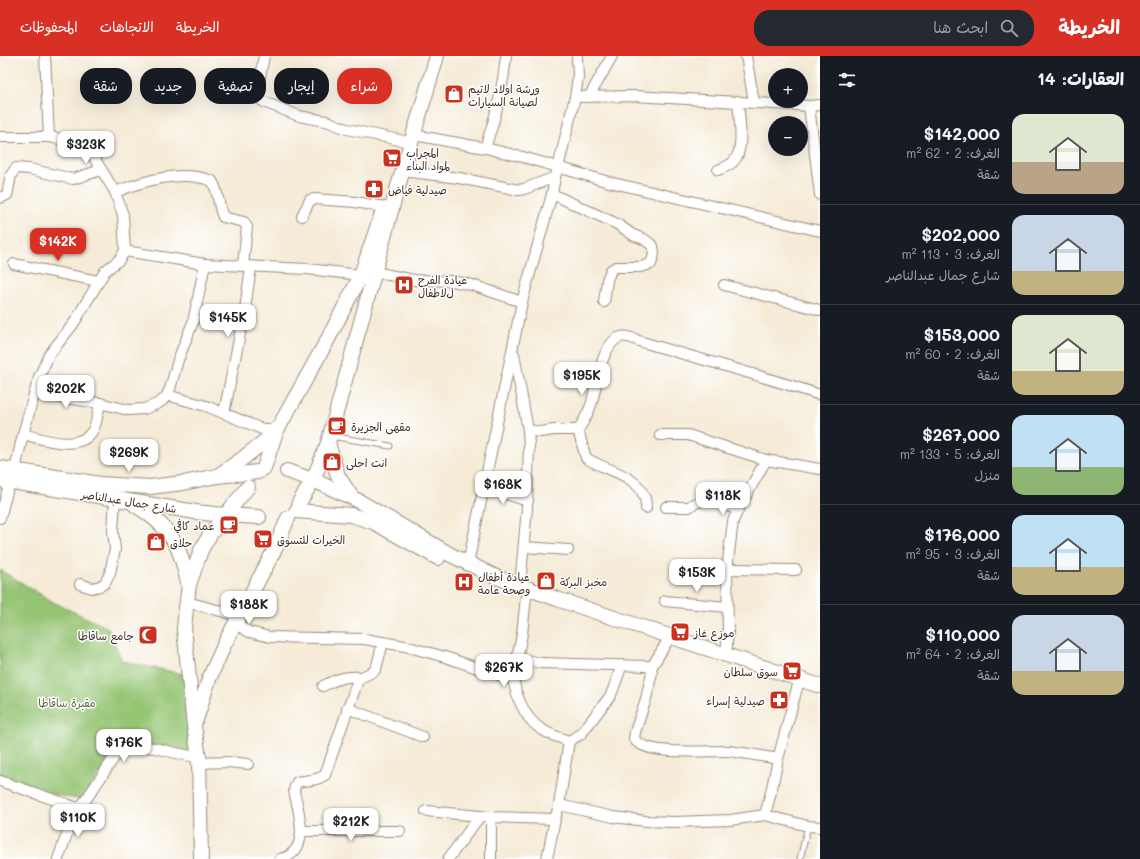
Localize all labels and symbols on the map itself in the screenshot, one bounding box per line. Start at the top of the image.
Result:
place label: ورشة اوﻻد ﻻتيم لصيانة السيارات [468,81,540,109]
shop icon: ورشة اوﻻد ﻻتيم لصيانة السيارات [443,83,465,105]
pin: $323K [58,131,114,165]
place label: المجراب لمواد البناء [406,145,450,174]
supermarket icon: المجراب لمواد البناء [381,147,403,169]
pharmacy icon: صيدلية فياض [363,178,385,200]
place label: صيدلية فياض [388,182,447,197]
pin: $142K [30,228,86,262]
place label: عيادة الفرح لﻻطفال [418,272,467,300]
hospital icon: عيادة الفرح لﻻطفال [393,274,415,296]
pin: $145K [200,304,256,338]
pin: $195K [554,362,610,396]
pin: $202K [38,375,94,409]
cafe icon: مقهى الجزيرة [326,415,348,437]
place label: مقهى الجزيرة [351,419,411,435]
pin: $269K [101,439,157,473]
shop icon: انت احلى [321,451,343,473]
place label: انت احلى [346,455,387,471]
pin: $168K [475,471,531,505]
pin: $118K [695,482,751,516]
street label: شارع جمال عبدالناصر [79,486,178,518]
cafe icon: عماد كافي [218,514,240,536]
place label: عماد كافي [174,518,215,534]
supermarket icon: الخيرات للتسوق [252,528,274,550]
shop icon: حلاق [145,531,167,553]
place label: الخيرات للتسوق [277,532,345,548]
place label: حلاق [170,535,192,550]
pin: $153K [669,559,725,593]
place label: عيادة أطفال وصحة عامة [478,569,530,597]
shop icon: مخبز البركة [535,570,557,592]
hospital icon: عيادة أطفال وصحة عامة [453,571,475,593]
place label: مخبز البركة [560,574,607,590]
pin: $188K [221,591,277,625]
supermarket icon: موزع غاز [669,621,691,643]
mosque icon: جامع ساقاطا [137,624,159,646]
place label: موزع غاز [693,625,734,642]
place label: جامع ساقاطا [78,628,134,645]
pin: $267K [476,654,532,688]
supermarket icon: سوق سلطان [781,660,803,682]
place label: سوق سلطان [724,664,778,680]
pharmacy icon: صيدلية إسراء [768,689,790,711]
place label: صيدلية إسراء [706,693,765,709]
park label: مقبرة ساقاطا [38,695,96,711]
pin: $176K [96,729,152,763]
pin: $110K [50,804,106,838]
pin: $212K [323,808,379,842]

